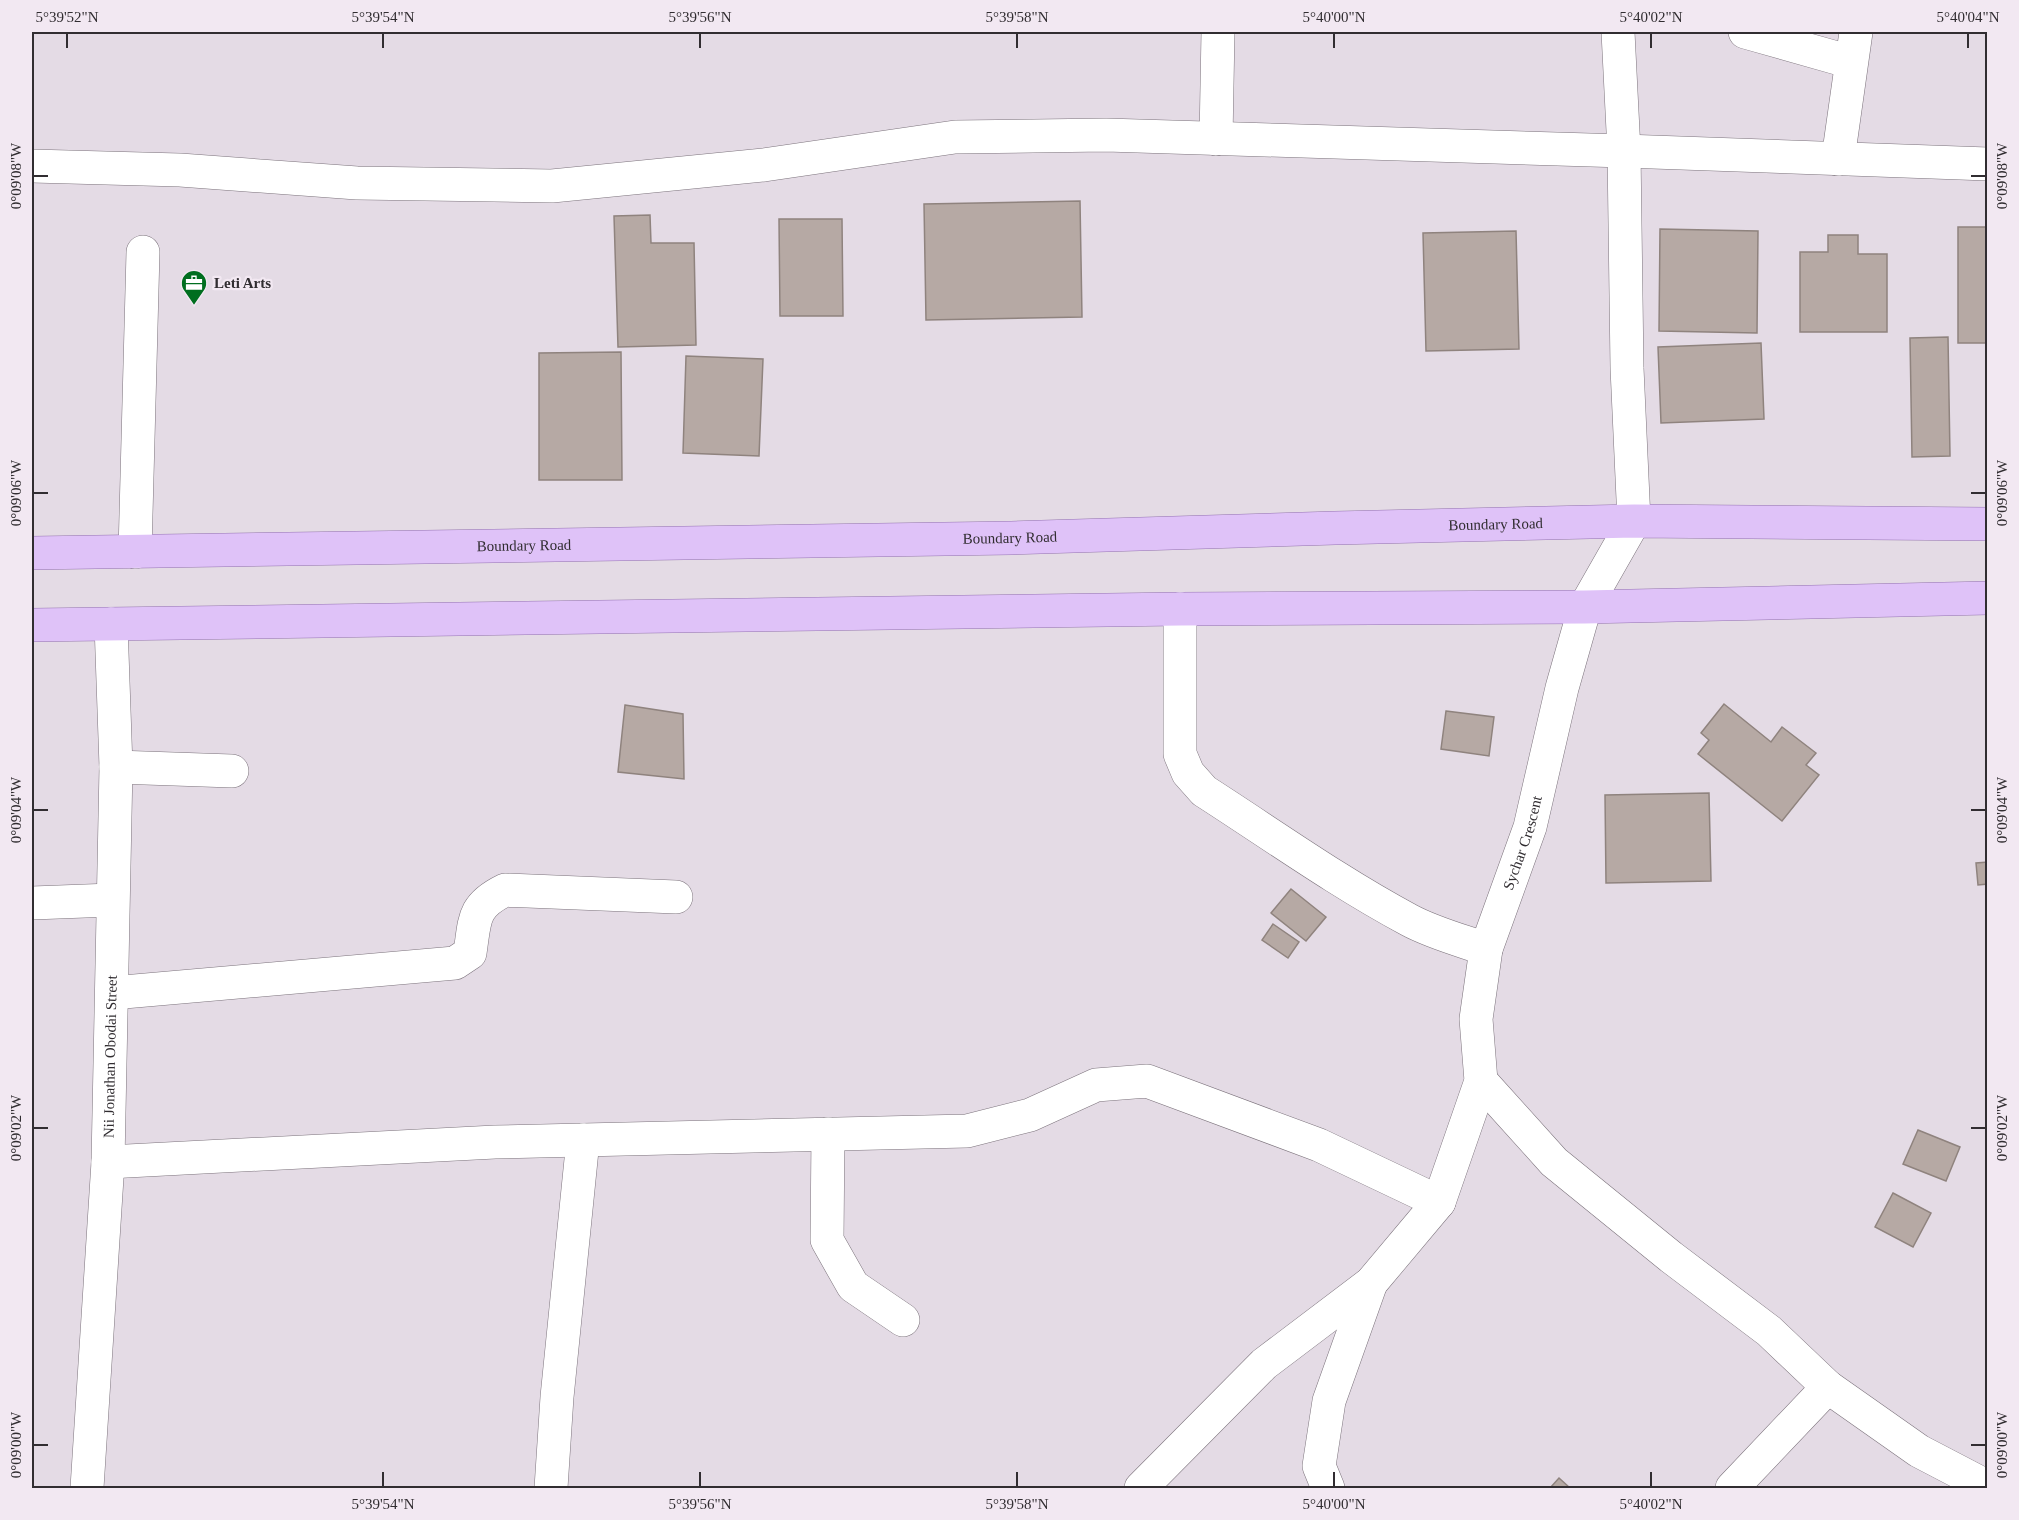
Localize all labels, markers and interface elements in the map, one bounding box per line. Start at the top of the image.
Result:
text: 5°39'52"N [35,9,99,25]
text: 5°39'54"N [351,9,415,25]
text: 5°39'56"N [668,9,732,25]
text: 5°39'58"N [985,9,1049,25]
text: 5°40'00"N [1302,9,1366,25]
text: 5°40'02"N [1619,9,1683,25]
text: 5°40'04"N [1936,9,2000,25]
text: 0°09'08"W [8,142,24,209]
text: 0°09'08"W [1994,142,2010,209]
office icon: Leti Arts [179,268,209,306]
place label: Leti Arts [214,275,271,291]
text: 0°09'06"W [8,459,24,526]
text: 0°09'06"W [1994,459,2010,526]
street label: Boundary Road [1448,515,1544,533]
street label: Boundary Road [962,529,1058,547]
street label: Boundary Road [477,537,572,554]
text: 0°09'04"W [8,776,24,843]
text: 0°09'04"W [1994,776,2010,843]
street label: Sychar Crescent [1500,794,1545,892]
street label: Nii Jonathan Obodai Street [100,974,120,1138]
text: 0°09'02"W [8,1094,24,1161]
text: 0°09'02"W [1994,1094,2010,1161]
text: 0°09'00"W [8,1411,24,1478]
text: 0°09'00"W [1994,1411,2010,1478]
text: 5°39'54"N [351,1496,415,1512]
text: 5°39'56"N [668,1496,732,1512]
text: 5°39'58"N [985,1496,1049,1512]
text: 5°40'00"N [1302,1496,1366,1512]
text: 5°40'02"N [1619,1496,1683,1512]

